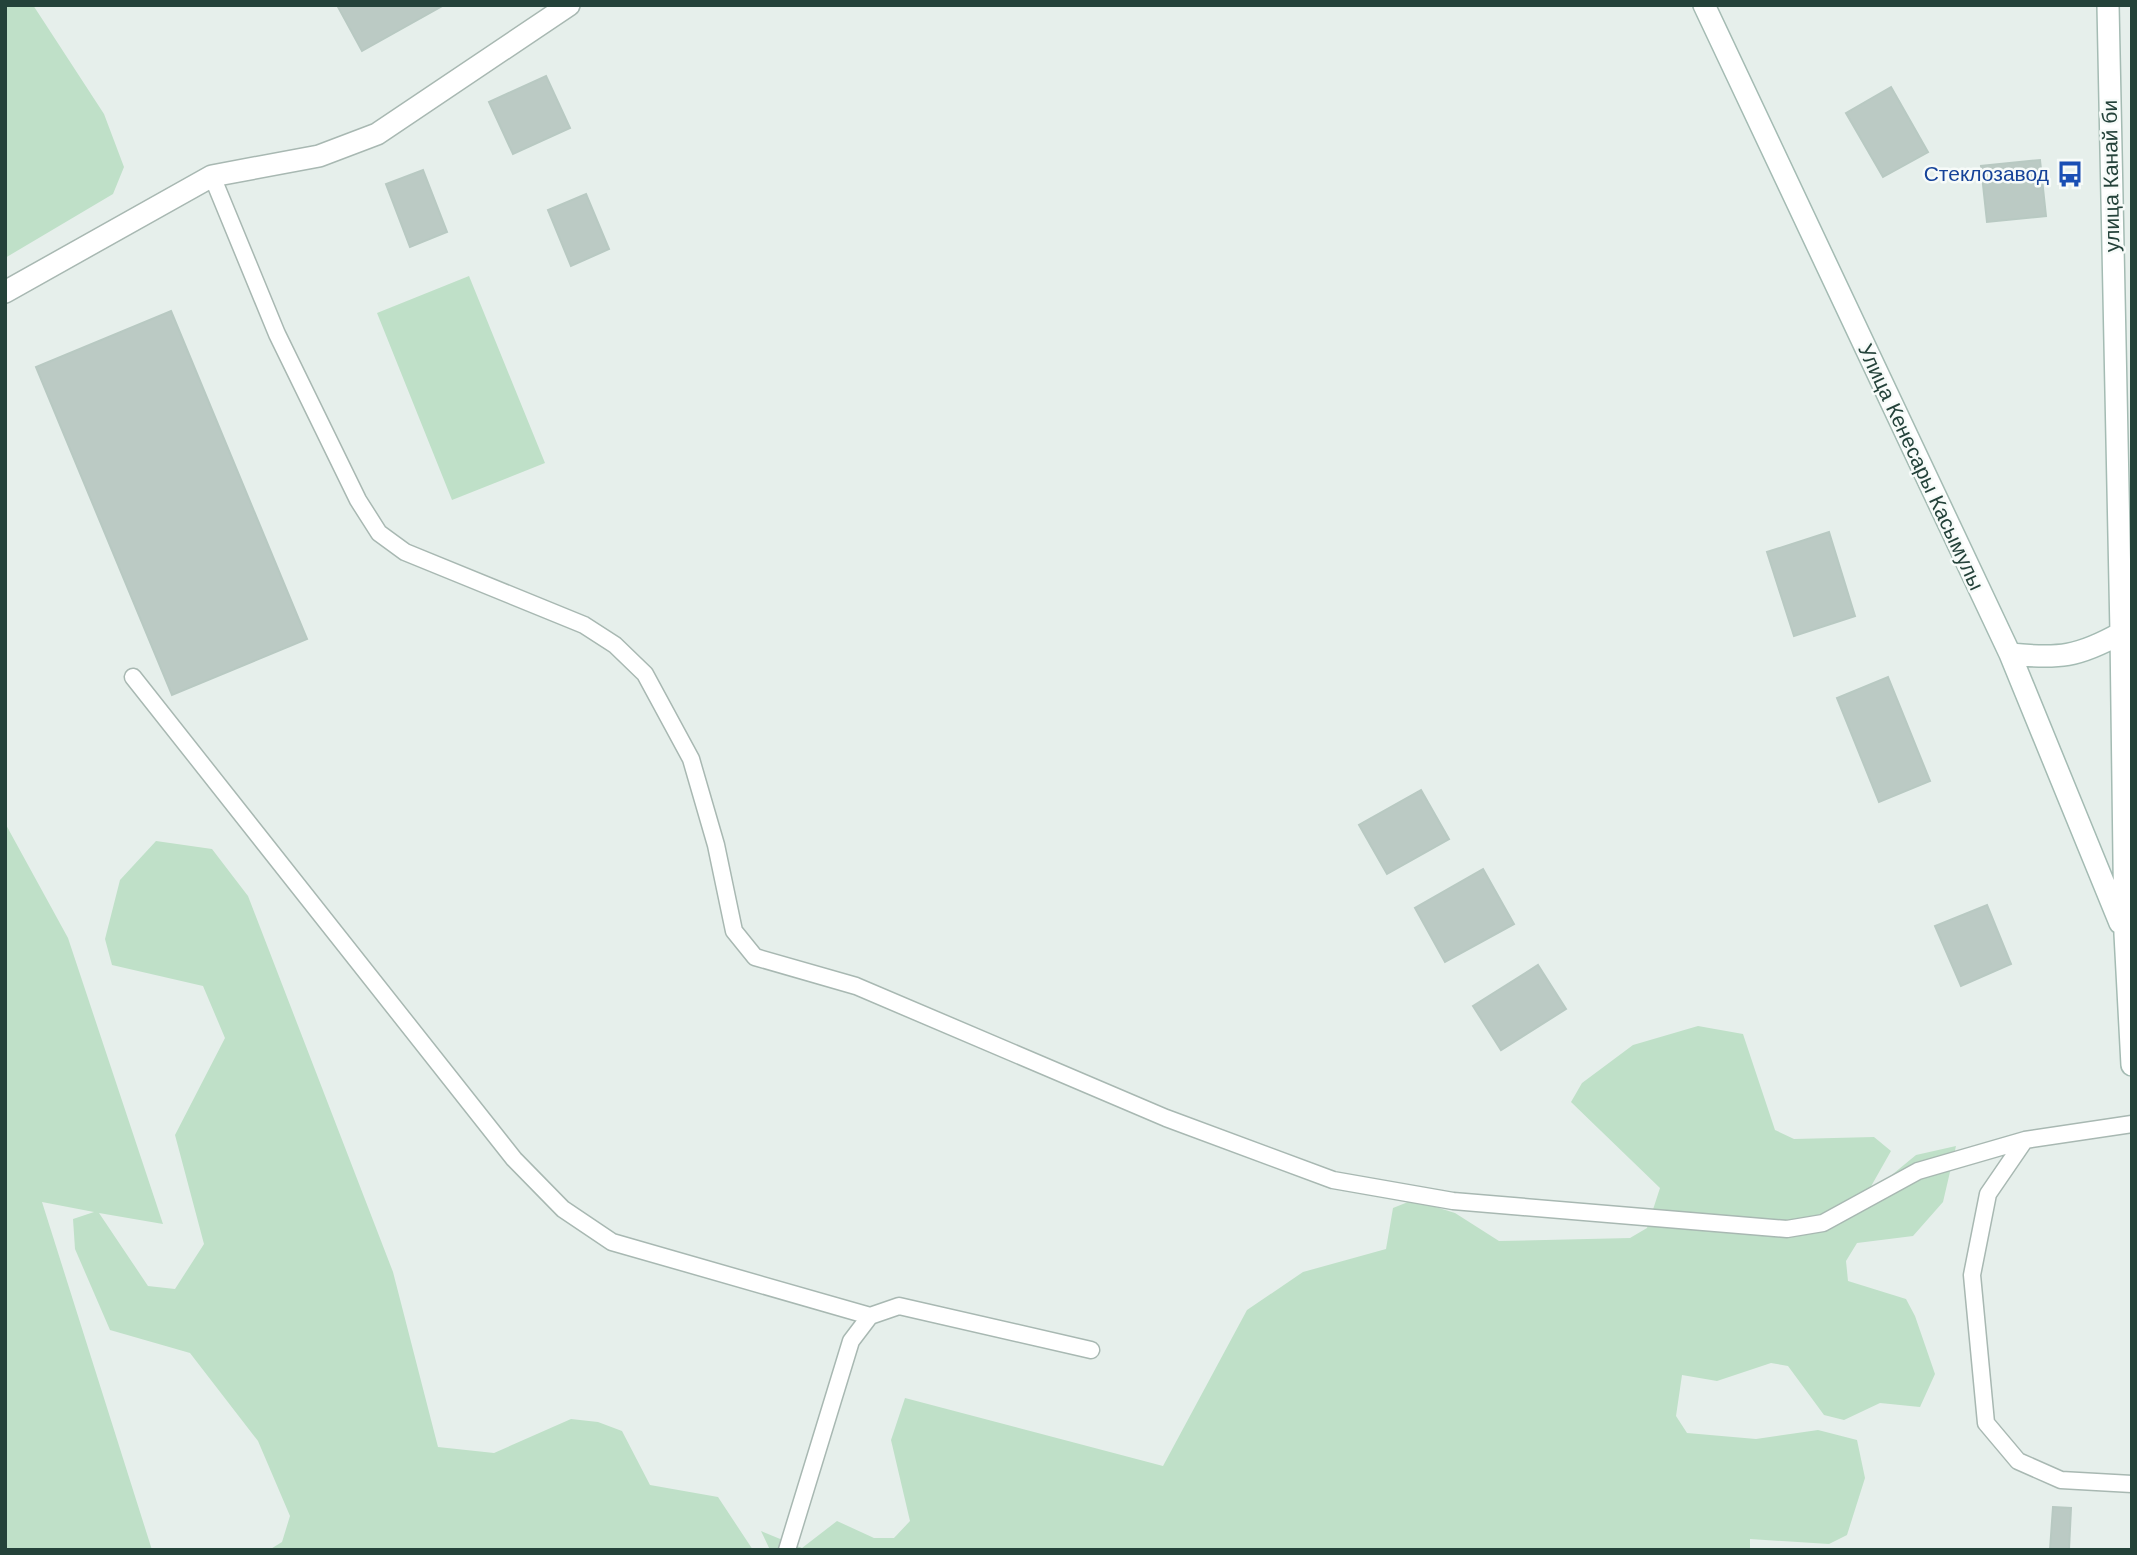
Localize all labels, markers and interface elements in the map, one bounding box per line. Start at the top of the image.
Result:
street label: улица Канай би [2098,100,2123,252]
bus stop icon: Стеклозавод [2055,159,2085,189]
place label: Стеклозавод [1924,162,2049,185]
street label: Улица Кенесары Касымулы [1854,340,1989,594]

